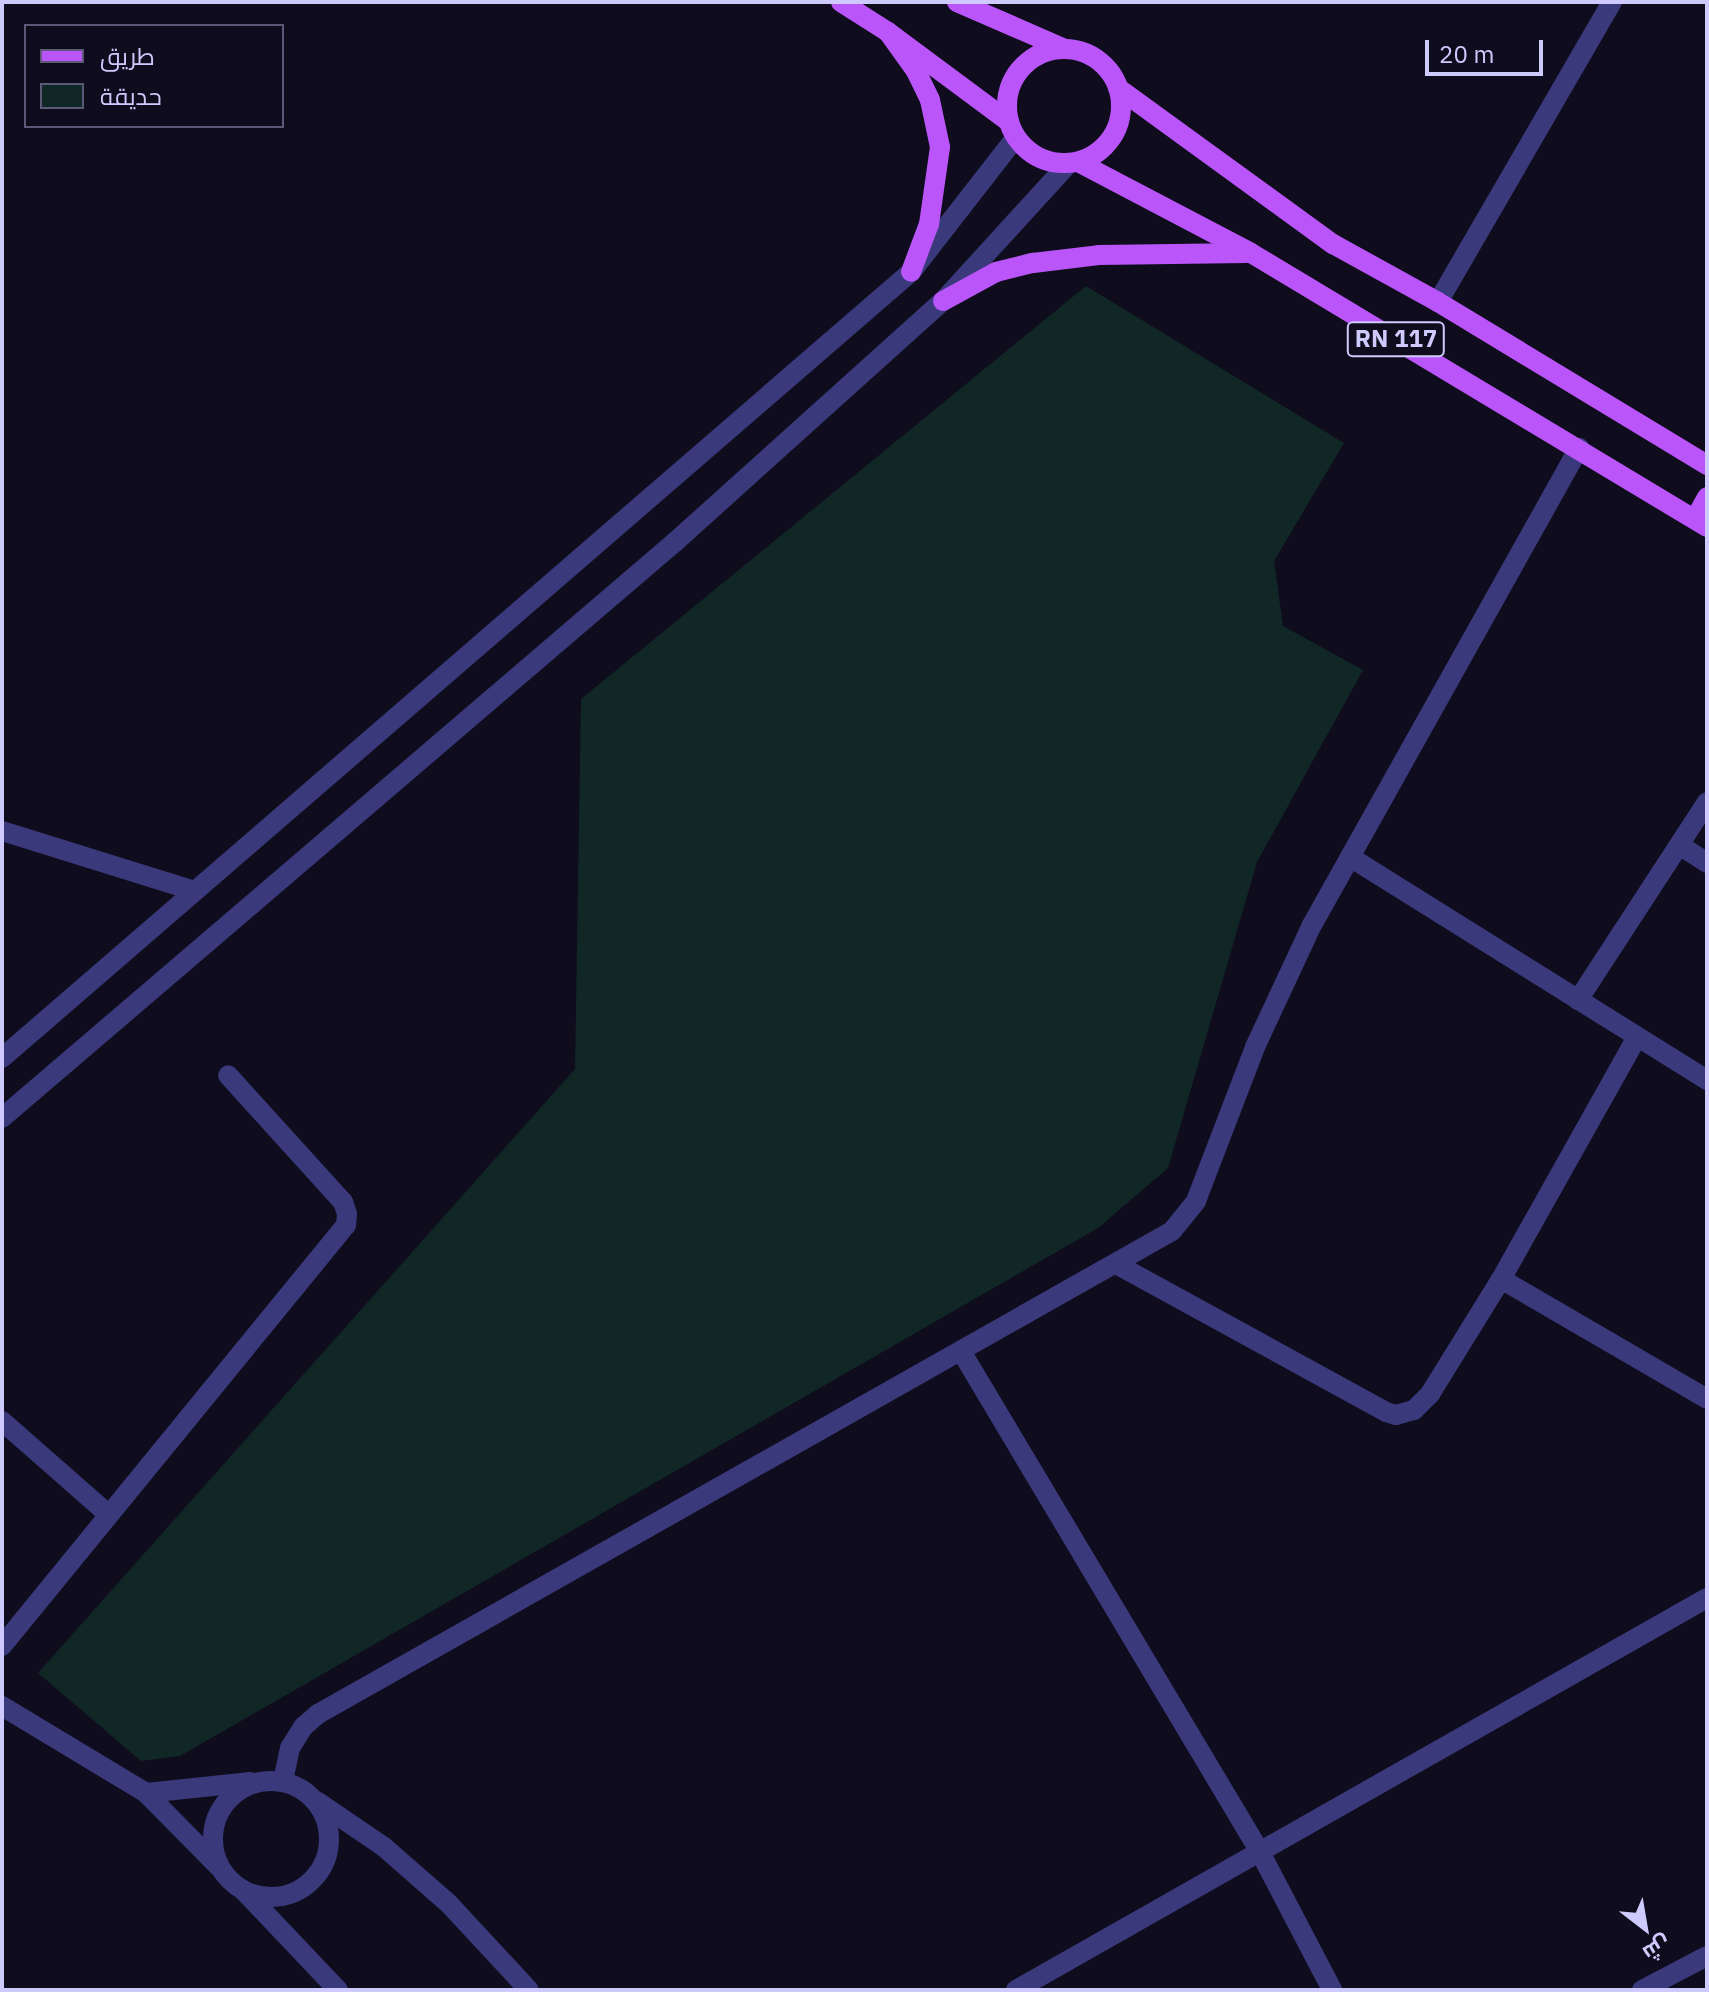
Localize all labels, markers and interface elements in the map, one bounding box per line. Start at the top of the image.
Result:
legend [24,24,284,128]
scale bar [1429,24,1547,74]
text: 20 m [1439,38,1494,70]
text: طريق [100,40,155,72]
text: حديقة [100,80,162,112]
road number: RN 117 [1346,319,1446,359]
north arrow [1605,1888,1685,1968]
text: ش [1638,1929,1677,1969]

